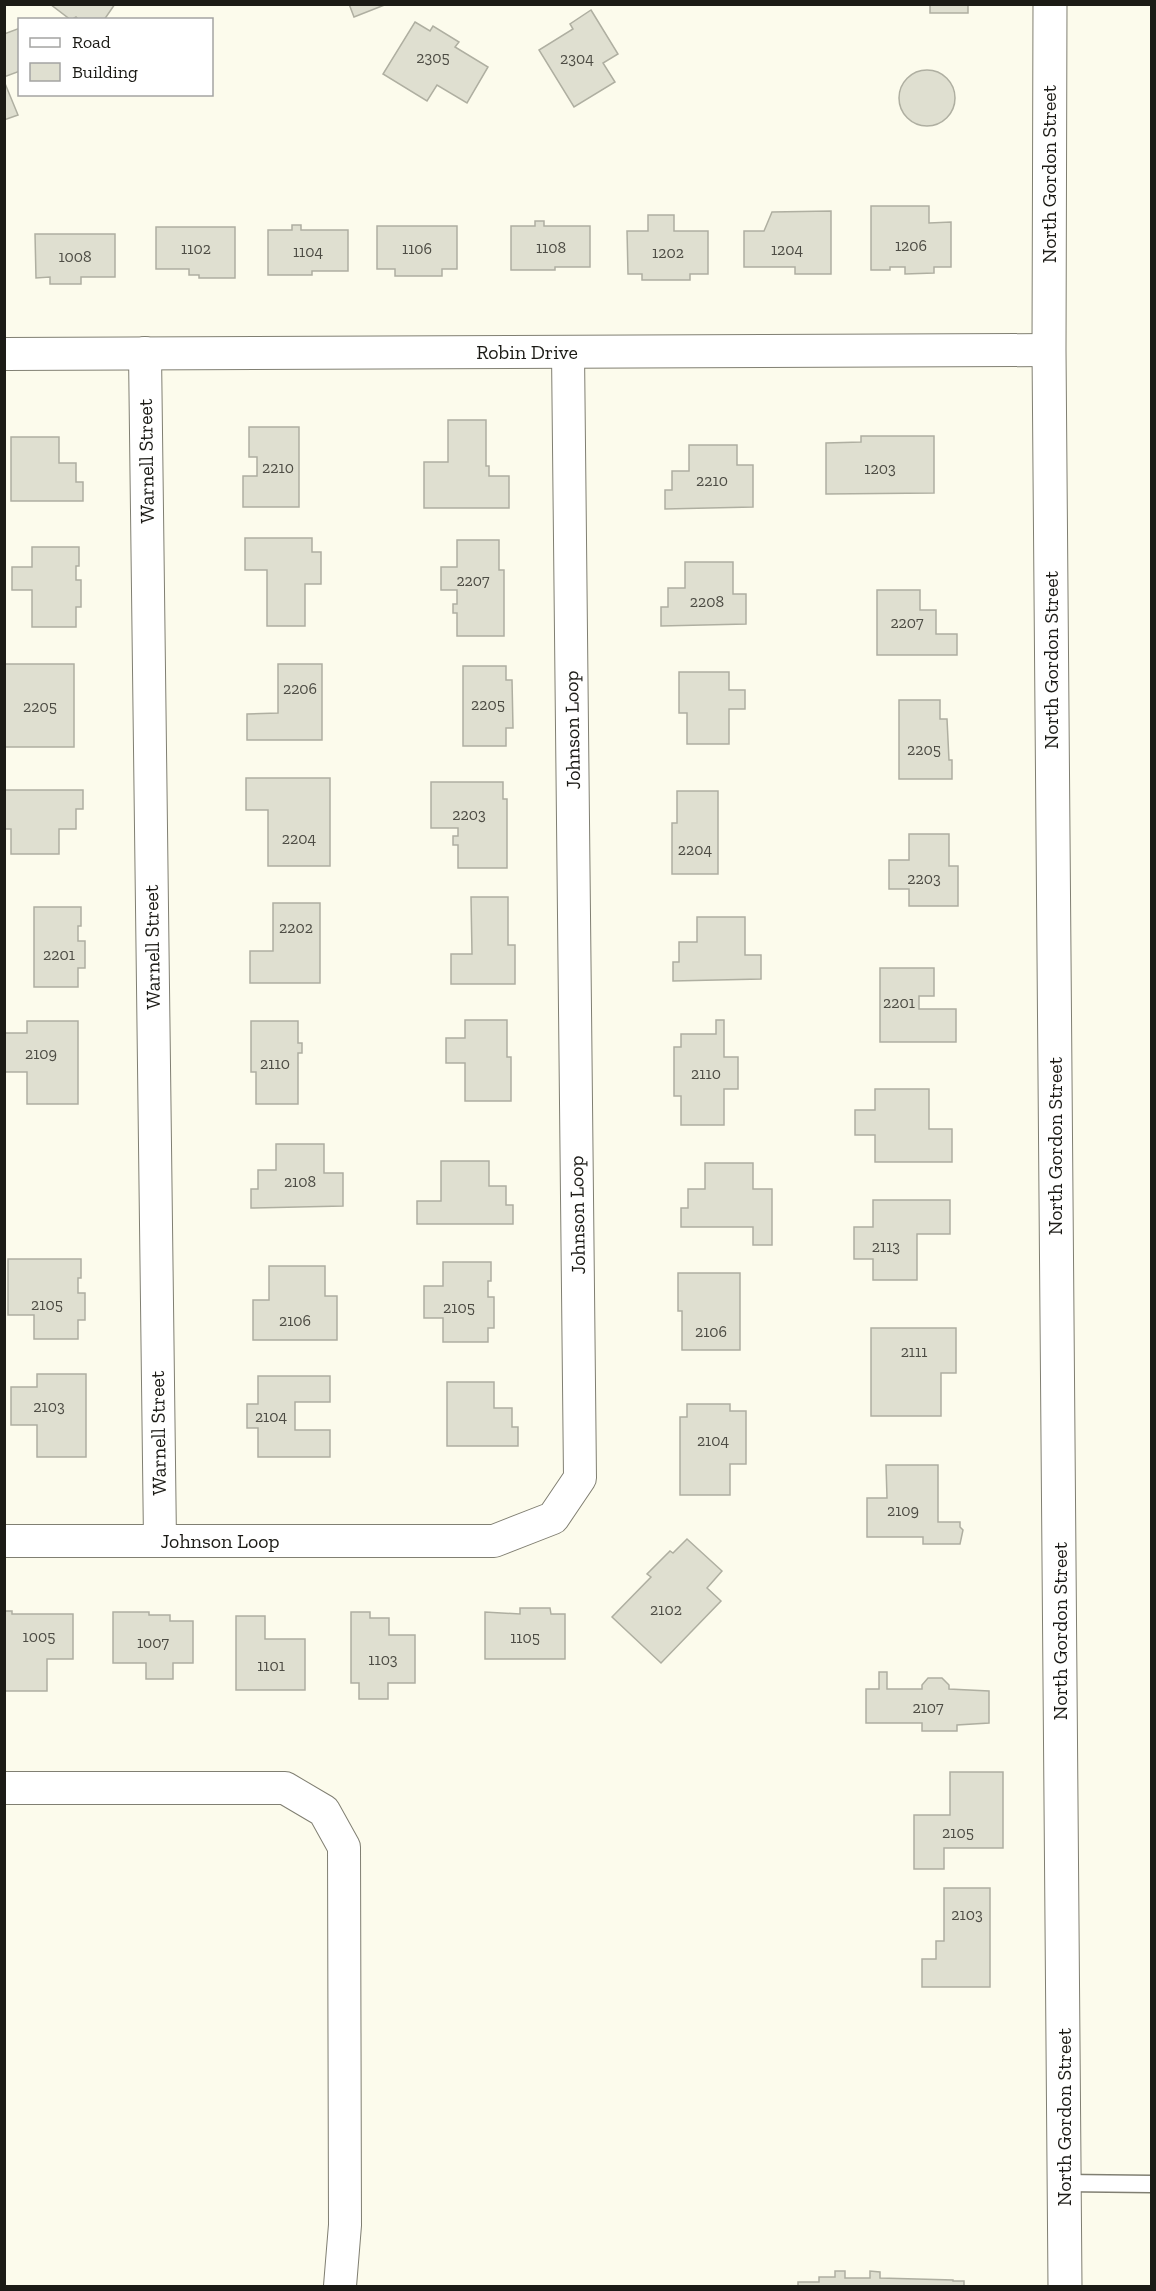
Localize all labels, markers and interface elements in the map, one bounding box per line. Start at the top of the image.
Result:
legend [18,18,213,96]
text: Road [72,31,111,53]
house number: 2305 [416,48,450,67]
house number: 2304 [560,49,594,68]
text: Building [72,61,138,83]
street label: North Gordon Street [1037,84,1061,263]
house number: 1206 [895,236,927,255]
house number: 1108 [536,238,566,257]
house number: 1102 [181,239,211,258]
house number: 1106 [402,239,432,258]
house number: 1204 [771,240,803,259]
house number: 1104 [293,242,323,261]
house number: 1202 [652,243,684,262]
house number: 1008 [58,247,92,266]
street label: Robin Drive [476,340,578,364]
street label: Warnell Street [133,398,159,524]
house number: 2210 [262,458,294,477]
house number: 1203 [864,459,896,478]
house number: 2210 [696,471,728,490]
street label: North Gordon Street [1039,570,1063,749]
house number: 2207 [456,571,490,590]
house number: 2208 [690,592,724,611]
house number: 2207 [890,613,924,632]
street label: Johnson Loop [559,670,585,790]
house number: 2206 [283,679,317,698]
house number: 2205 [471,695,505,714]
house number: 2205 [23,697,57,716]
house number: 2205 [907,740,941,759]
house number: 2203 [452,805,486,824]
house number: 2204 [282,829,317,848]
house number: 2204 [678,840,713,859]
house number: 2203 [907,869,941,888]
street label: Warnell Street [139,884,165,1010]
house number: 2202 [279,918,313,937]
house number: 2201 [43,945,75,964]
house number: 2201 [883,993,915,1012]
house number: 2109 [25,1044,57,1063]
house number: 2110 [260,1054,290,1073]
street label: North Gordon Street [1043,1056,1067,1235]
house number: 2110 [691,1064,721,1083]
street label: Johnson Loop [564,1155,590,1275]
house number: 2108 [284,1172,316,1191]
house number: 2113 [872,1237,900,1256]
house number: 2105 [31,1295,63,1314]
house number: 2105 [443,1298,475,1317]
house number: 2106 [279,1311,311,1330]
house number: 2106 [695,1322,727,1341]
house number: 2111 [901,1342,927,1361]
street label: Warnell Street [145,1370,171,1496]
house number: 2103 [33,1397,65,1416]
house number: 2104 [255,1407,287,1426]
house number: 2104 [697,1431,729,1450]
house number: 2109 [887,1501,919,1520]
street label: Johnson Loop [161,1529,279,1553]
street label: North Gordon Street [1048,1541,1072,1720]
house number: 2102 [650,1600,682,1619]
house number: 1005 [23,1627,55,1646]
house number: 1105 [510,1628,540,1647]
house number: 1007 [137,1633,170,1652]
house number: 1103 [368,1650,398,1669]
house number: 1101 [257,1656,285,1675]
house number: 2107 [912,1698,944,1717]
house number: 2105 [942,1823,974,1842]
house number: 2103 [951,1905,983,1924]
street label: North Gordon Street [1052,2027,1076,2206]

